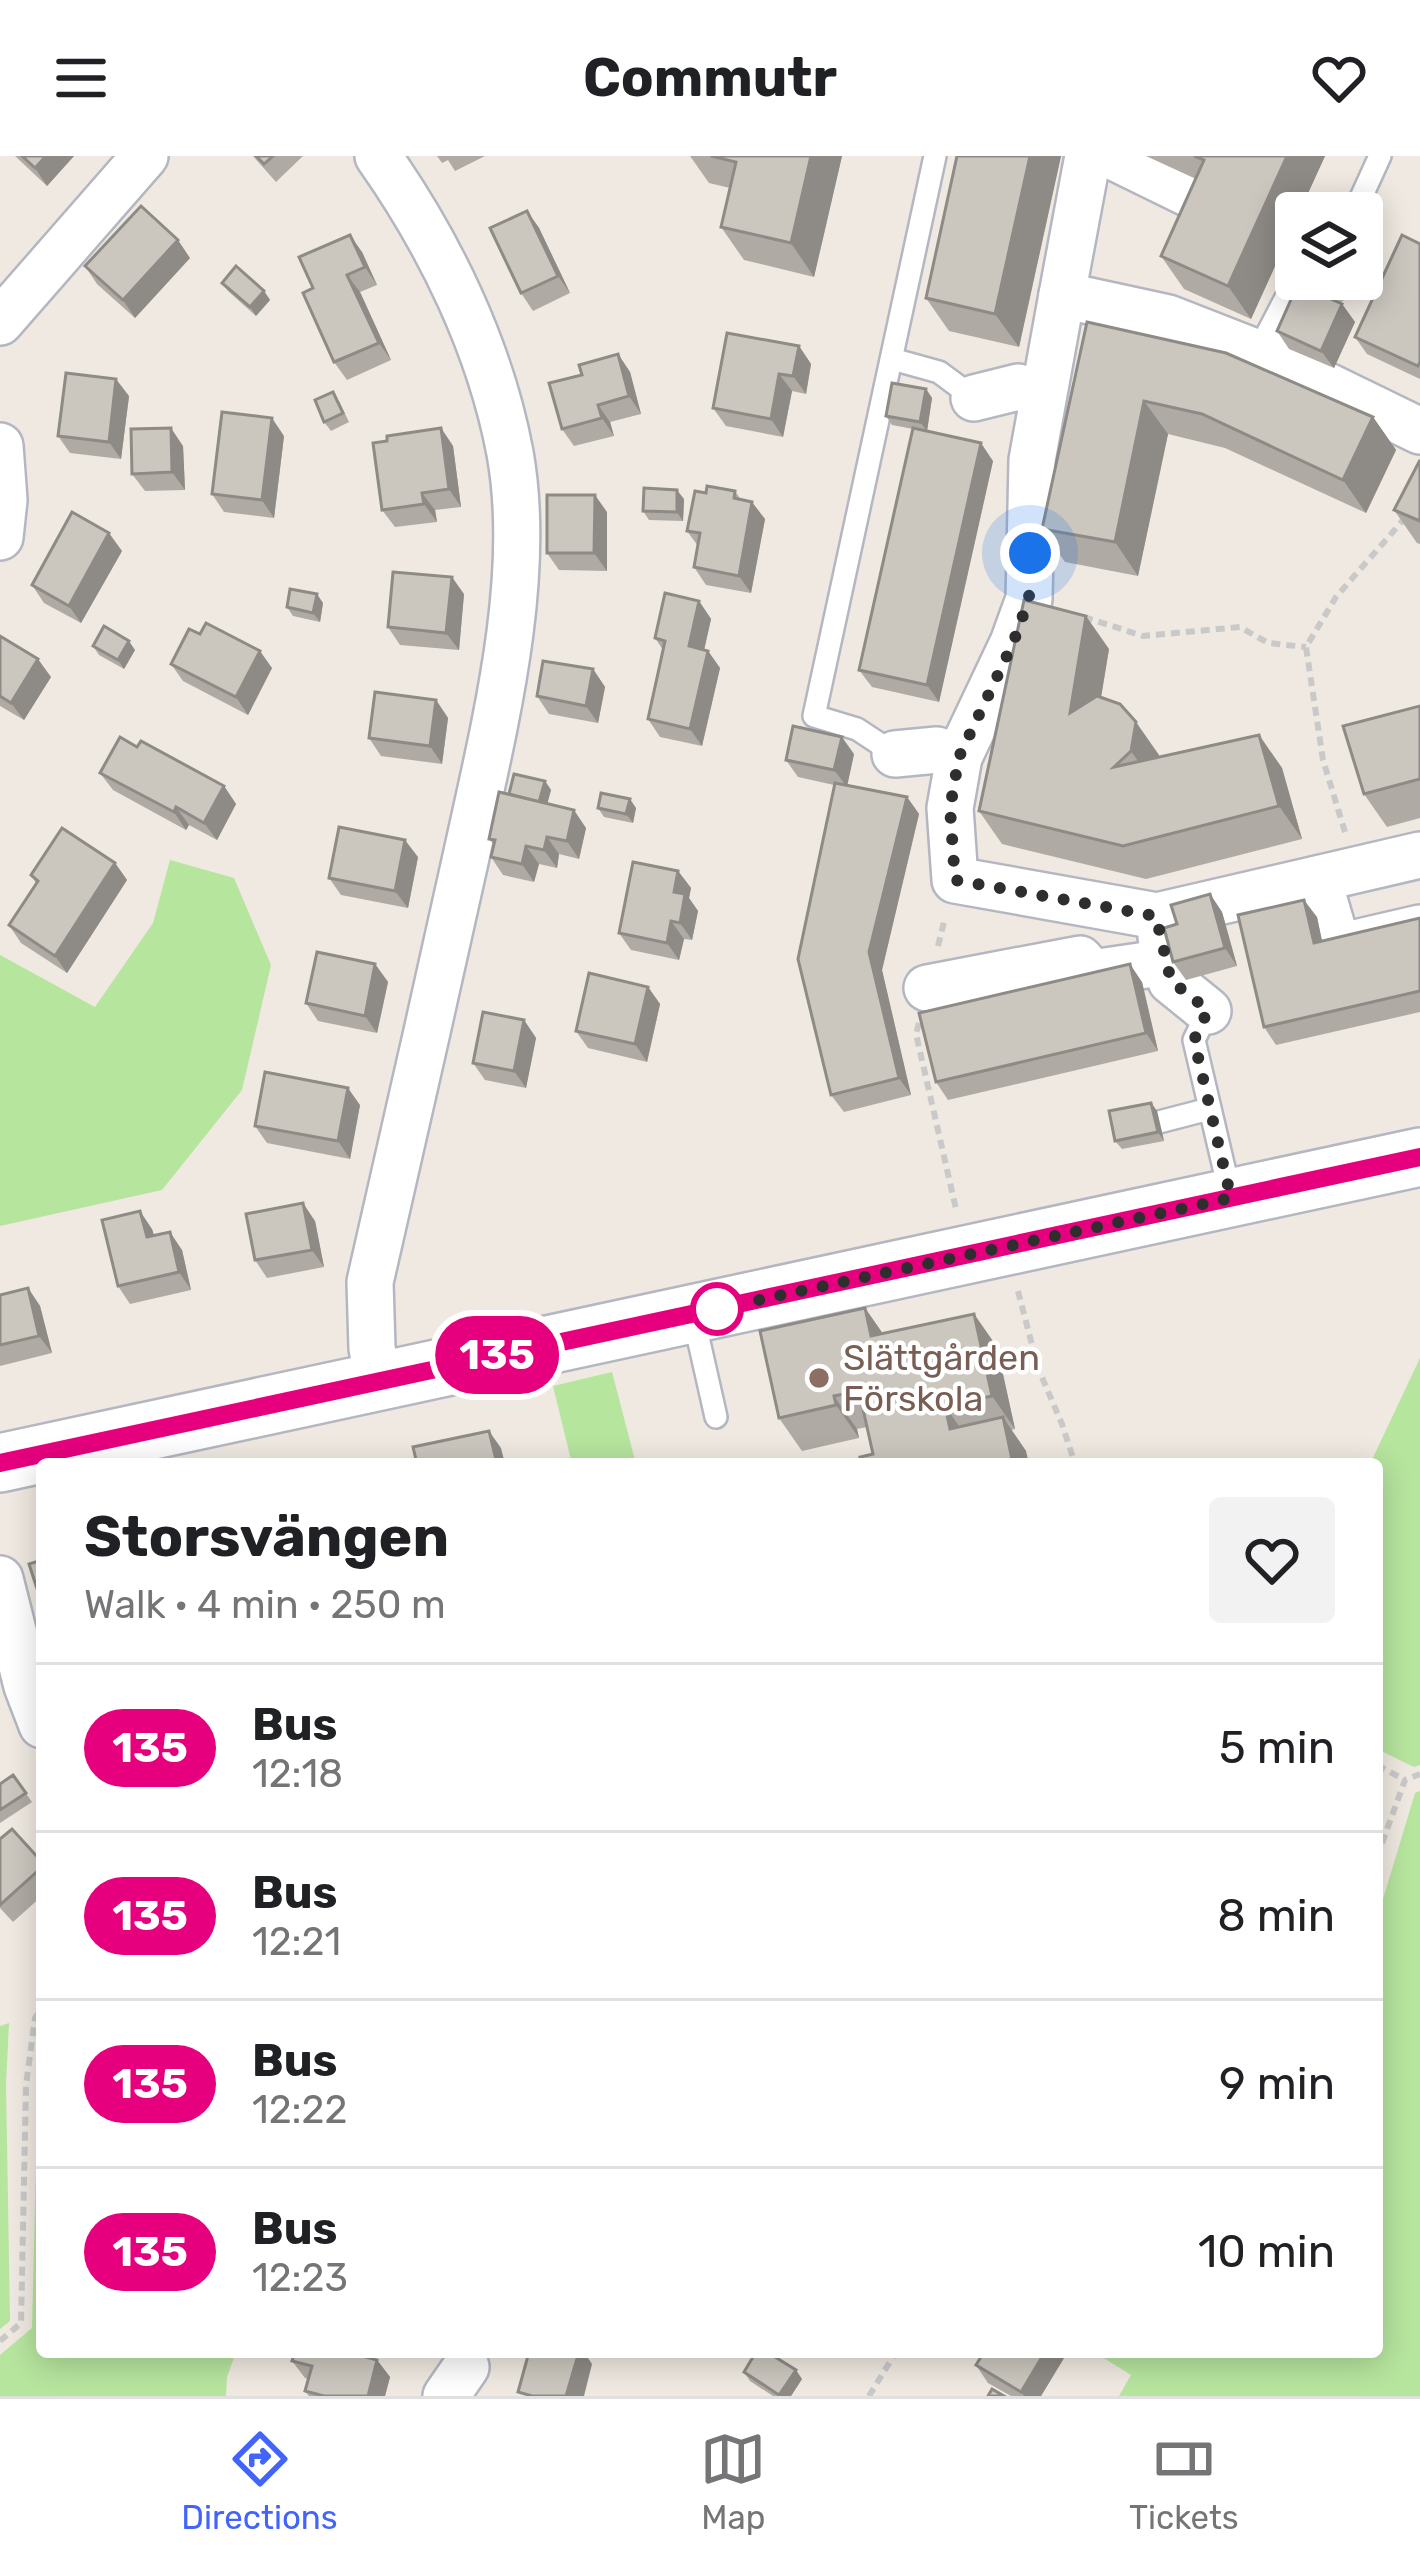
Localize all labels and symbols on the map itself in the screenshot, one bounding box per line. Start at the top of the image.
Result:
your location [1000,523,1060,583]
unlabelled marker [692,1284,742,1334]
line badge: 135 [428,1316,566,1394]
place label: Slättgården Förskola [843,1336,1040,1420]
marker: Slättgården Förskola [806,1365,832,1391]

